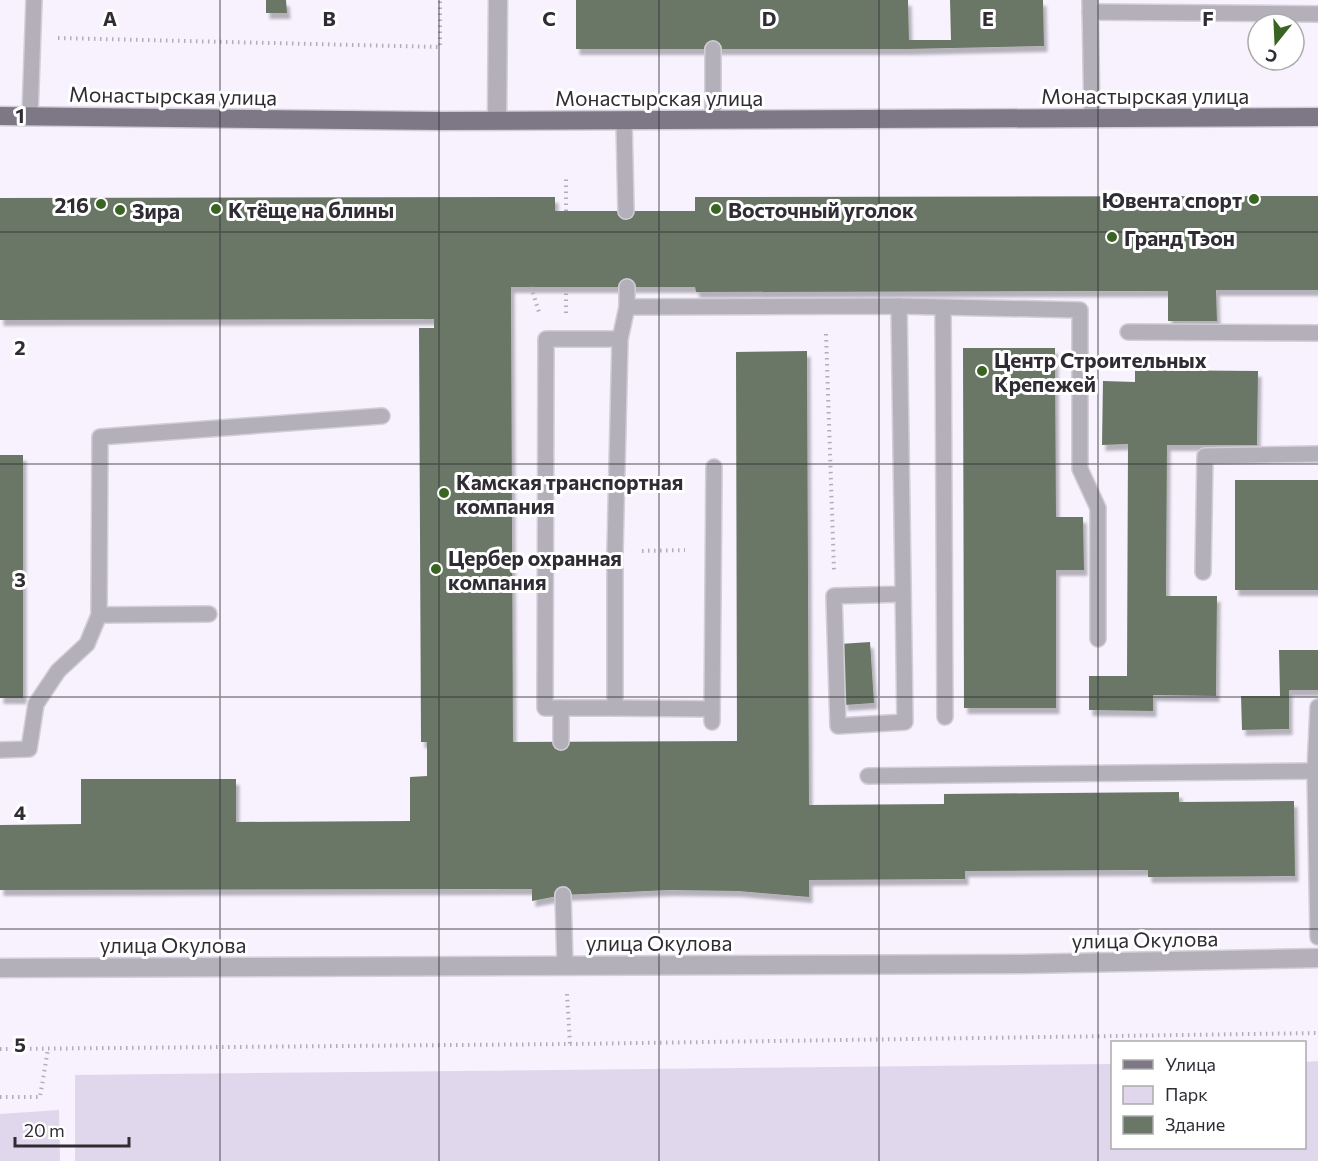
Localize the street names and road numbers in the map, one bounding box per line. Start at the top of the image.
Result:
street label: Монастырская улица [69,81,277,109]
street label: Монастырская улица [1041,83,1249,108]
street label: Монастырская улица [555,85,763,110]
street label: улица Окулова [1071,925,1219,953]
street label: улица Окулова [586,930,732,955]
street label: улица Окулова [100,932,246,957]

